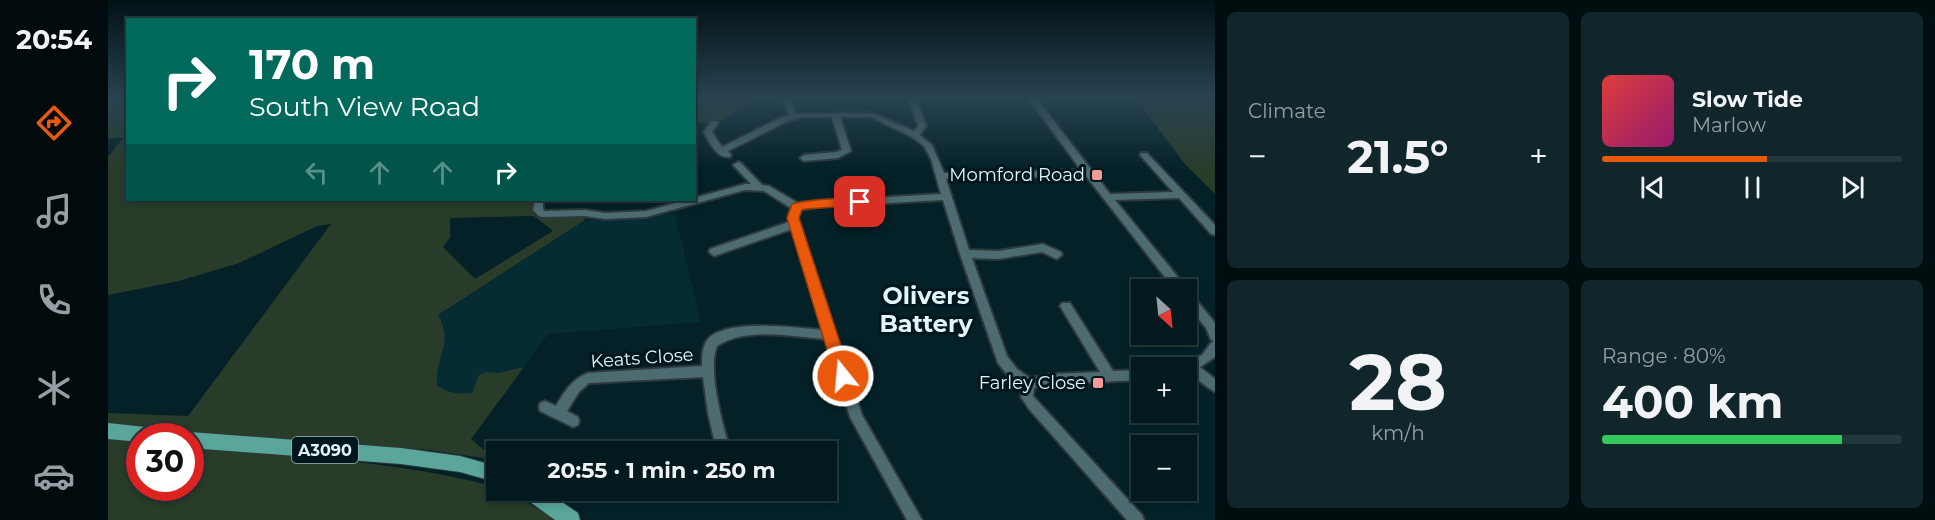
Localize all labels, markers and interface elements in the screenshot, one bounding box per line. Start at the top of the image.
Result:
text: 20:54 [16,23,92,56]
text: 170 m [249,38,375,90]
icon: right [150,42,228,120]
text: Slow Tide [1692,86,1803,113]
text: South View Road [249,90,480,123]
text: Climate [1248,99,1326,123]
icon: directions [33,102,75,144]
text: Marlow [1692,113,1766,137]
text: 21.5° [1347,129,1449,184]
text: − [1248,136,1267,176]
text: + [1529,136,1548,176]
icon: left [300,156,333,189]
icon: ahead [363,156,396,189]
icon: ahead [426,156,459,189]
icon: right [489,156,522,189]
place label: Momford Road [949,164,1085,186]
marker: Momford Road [1090,168,1104,182]
icon: previous [1636,171,1669,204]
icon: pause [1736,171,1769,204]
icon: next [1836,171,1869,204]
pin [834,176,885,227]
icon: arrive [843,185,876,218]
icon: music [33,190,75,232]
icon: phone [33,279,75,321]
north arrow [1131,279,1197,345]
map controls [1131,279,1197,501]
district label: Olivers Battery [879,281,973,338]
text: 28 [1349,334,1447,430]
street label: Keats Close [590,343,694,373]
position arrow [811,344,875,408]
text: Range · 80% [1602,344,1726,368]
button: + [1131,357,1197,423]
icon: climate [33,367,75,409]
place label: Farley Close [979,372,1086,394]
text: 400 km [1602,374,1783,429]
marker: Farley Close [1091,376,1105,390]
text: km/h [1371,421,1425,445]
speed limit sign: 30 [126,423,204,501]
button: − [1131,435,1197,501]
road number: A3090 [292,437,358,463]
icon: car [33,455,75,497]
text: 20:55 · 1 min · 250 m [547,457,776,484]

